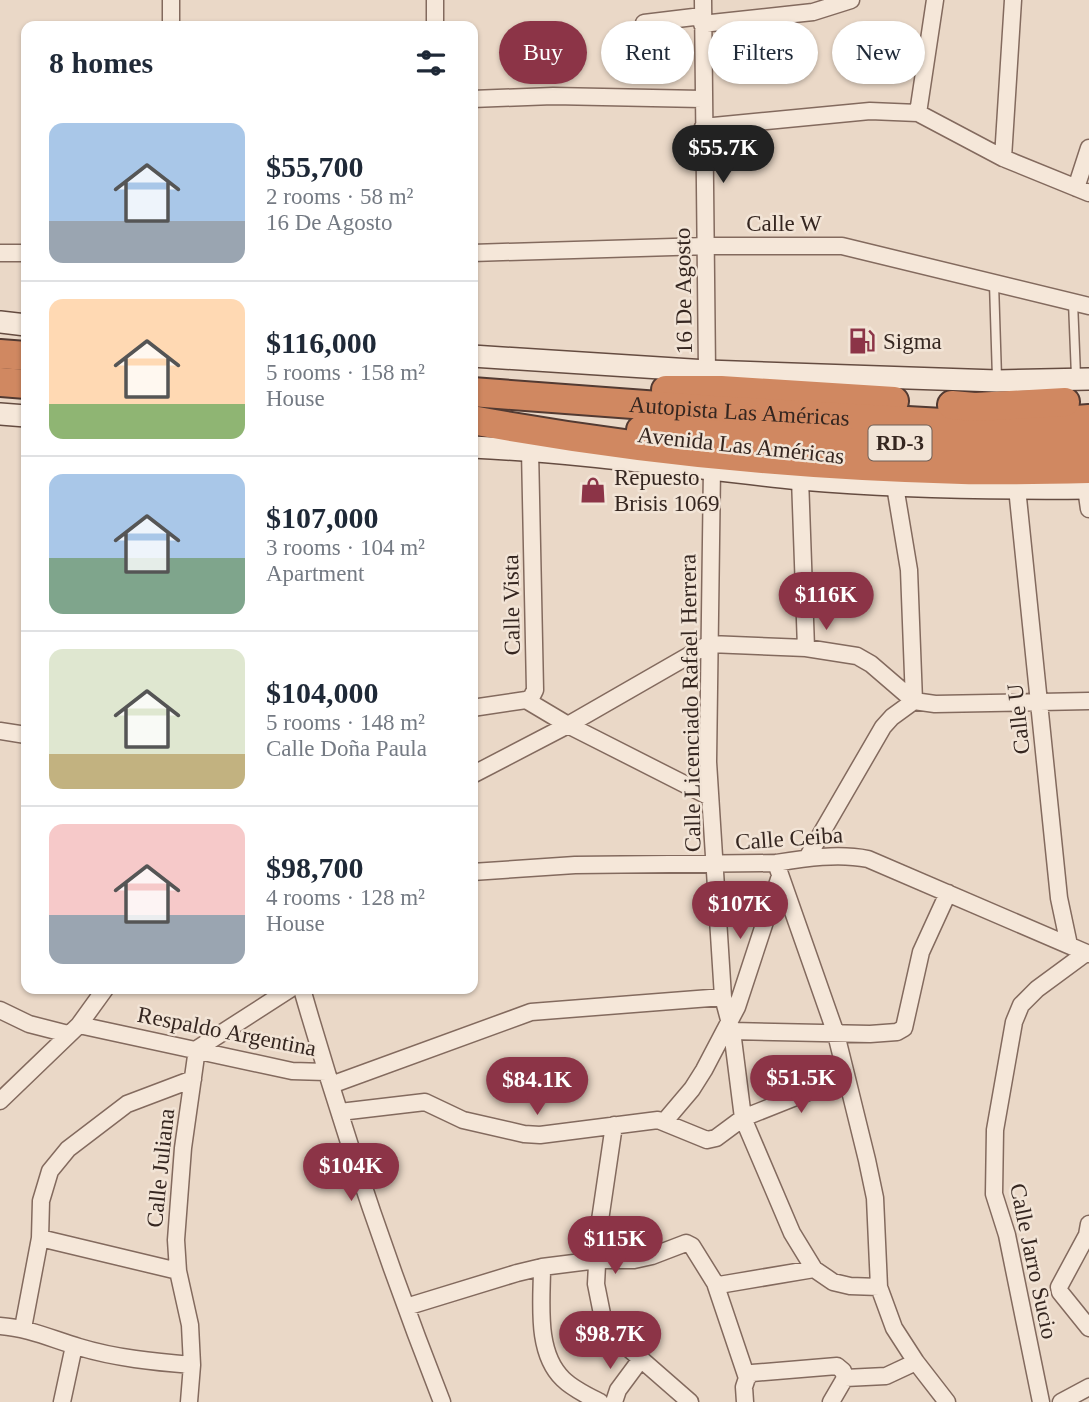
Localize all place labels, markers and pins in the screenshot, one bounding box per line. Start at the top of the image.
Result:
pin: $55.7K [666,125,780,185]
fuel station icon: Sigma [847,326,877,356]
place label: Sigma [883,329,942,354]
place label: Repuesto Brisis 1069 [614,465,719,516]
shop icon: Repuesto Brisis 1069 [578,475,608,505]
pin: $116K [777,572,875,632]
pin: $107K [691,881,789,941]
pin: $51.5K [744,1056,858,1115]
pin: $84.1K [480,1058,594,1117]
pin: $104K [302,1144,400,1203]
pin: $115K [566,1216,664,1276]
pin: $98.7K [553,1312,667,1371]

